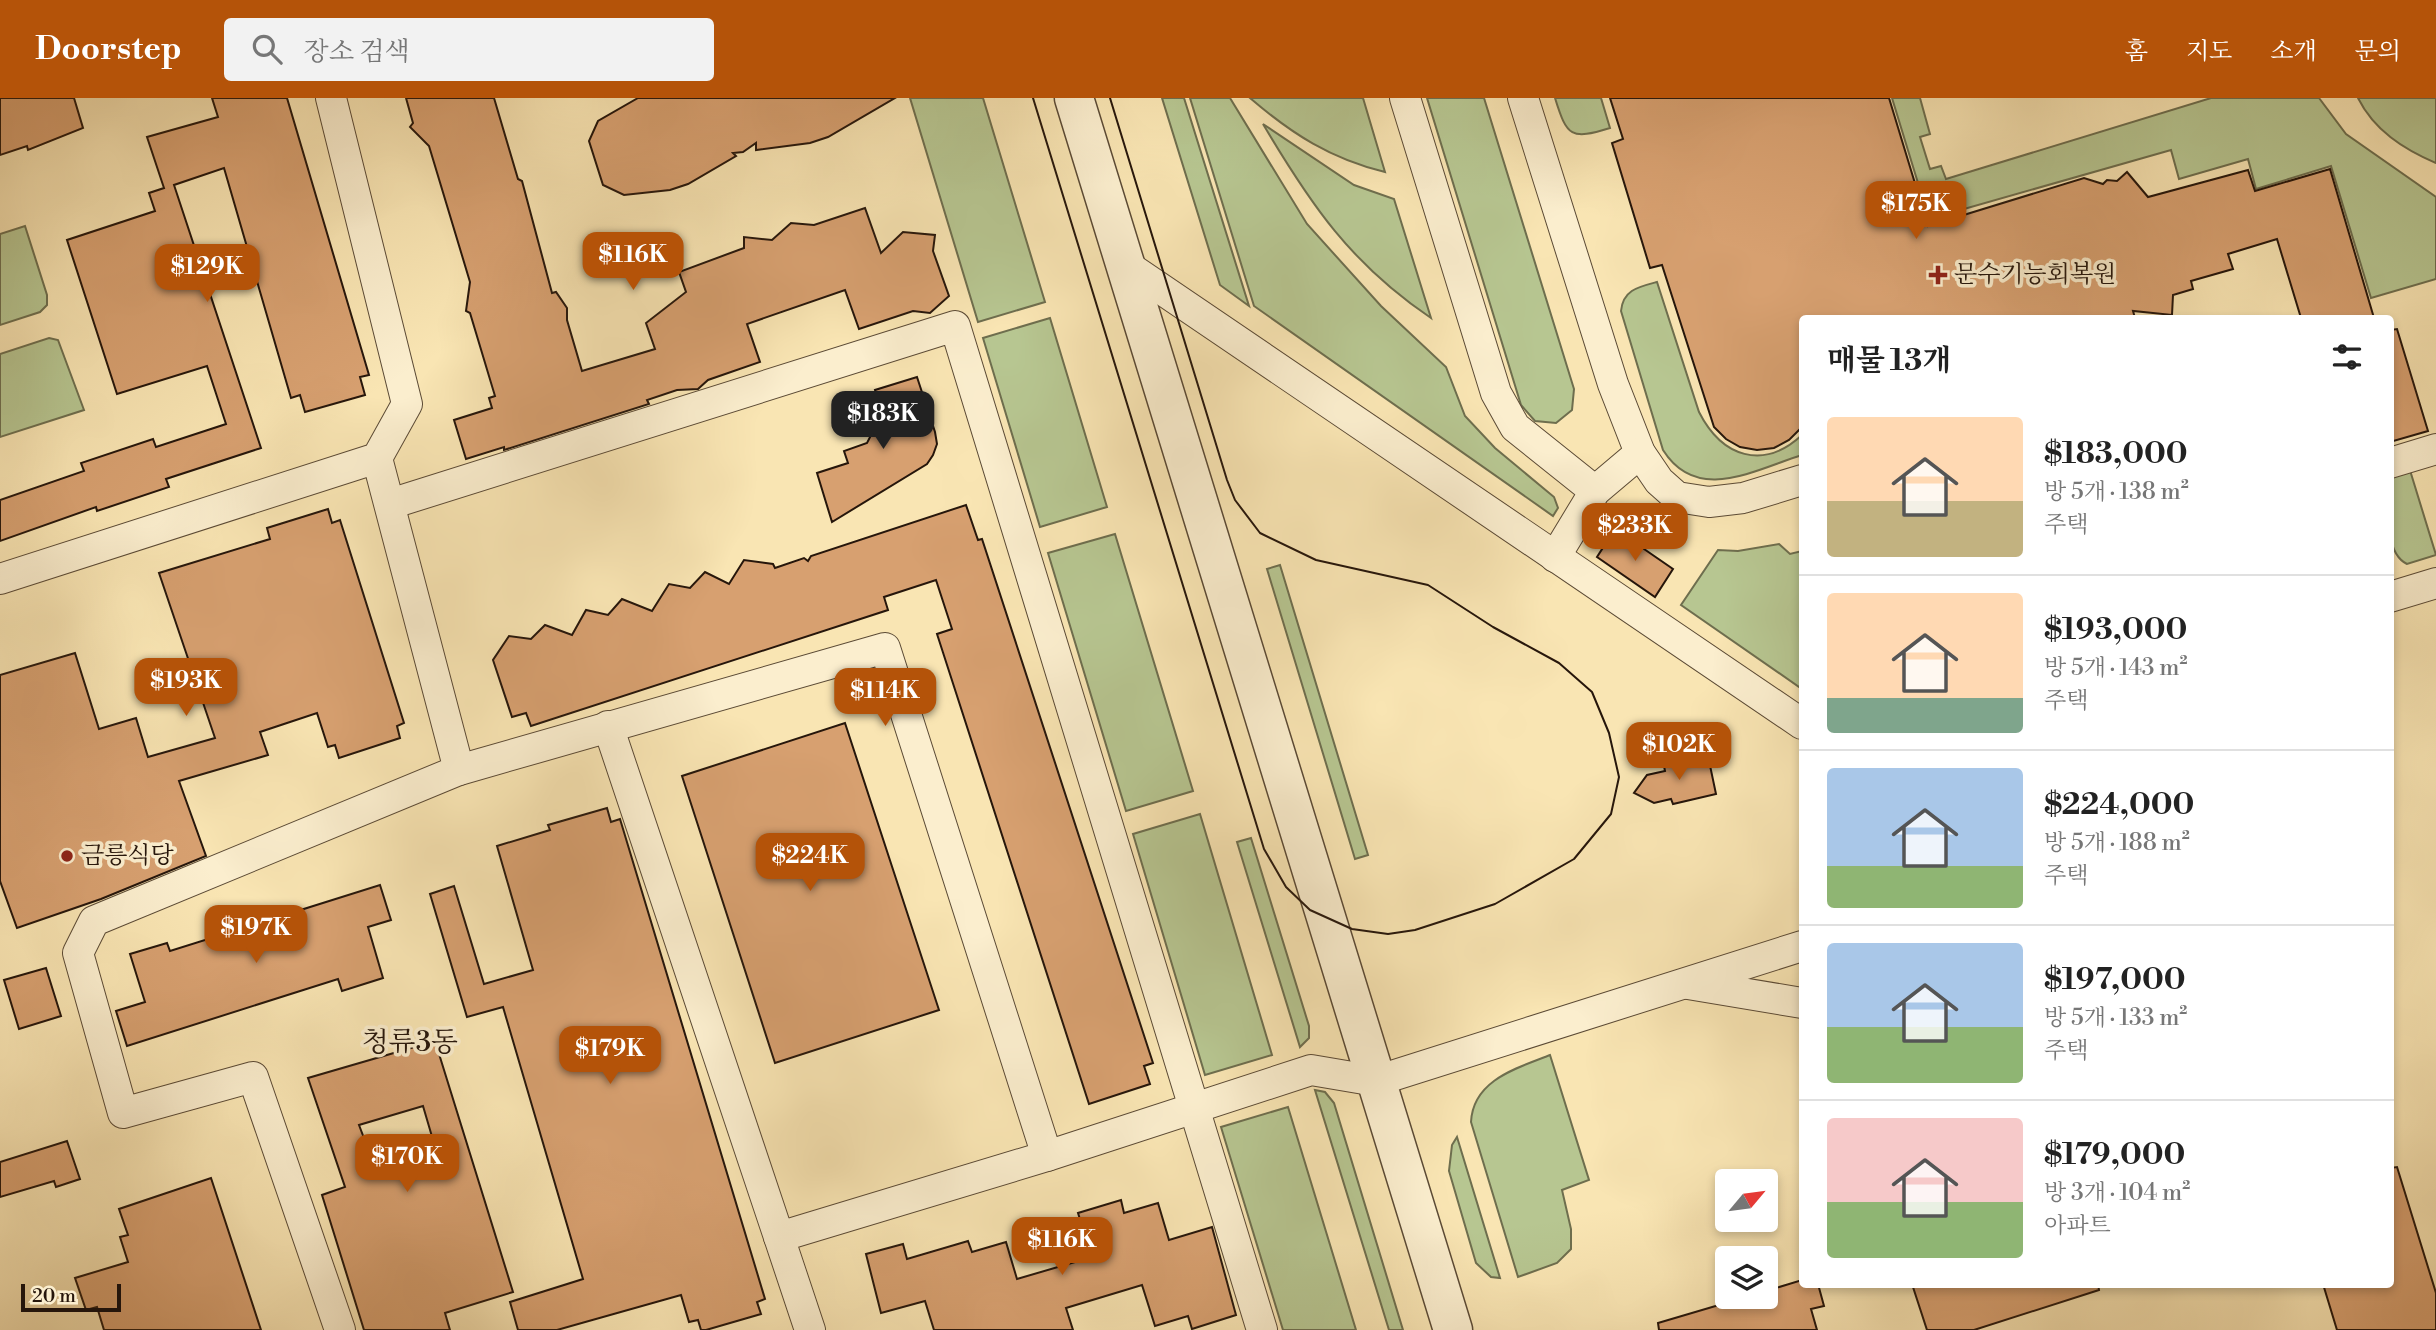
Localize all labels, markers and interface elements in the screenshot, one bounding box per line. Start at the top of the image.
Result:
search box [224,18,714,81]
text: Doorstep [35,29,182,70]
icon: search [248,30,286,68]
text: 장소 검색 [304,36,410,68]
text: 홈 [2125,37,2148,67]
text: 지도 [2186,37,2232,67]
text: 소개 [2270,37,2317,67]
text: 문의 [2355,37,2401,67]
pin: $175K [1867,181,1965,241]
text: $175K [1881,190,1951,218]
pin: $116K [584,232,682,292]
text: $116K [599,241,667,269]
pin: $129K [158,244,256,304]
text: $129K [171,253,243,281]
place label: 문수기능회복원 [1954,260,2116,290]
marker: 문수기능회복원 [1928,265,1948,285]
icon: filters [2328,338,2366,376]
text: 매물 13개 [1827,342,1951,380]
pin: $183K [834,392,932,451]
text: $183K [847,400,919,428]
text: $183,000 [2044,435,2188,473]
icon: home [1883,445,1967,529]
text: 방 5개 · 138 m² [2044,478,2189,506]
pin: $233K [1586,504,1684,563]
text: 주택 [2044,511,2088,539]
text: $233K [1598,512,1672,540]
text: $193,000 [2044,611,2187,649]
icon: home [1883,621,1967,705]
text: 방 5개 · 143 m² [2044,654,2187,682]
pin: $193K [137,658,235,718]
text: $193K [150,667,222,695]
pin: $114K [836,668,934,728]
text: $114K [850,677,920,705]
text: 주택 [2044,687,2088,715]
pin: $102K [1630,722,1728,782]
text: $102K [1642,731,1716,759]
text: $224,000 [2044,786,2194,824]
icon: home [1883,796,1967,880]
text: 방 5개 · 188 m² [2044,829,2190,857]
pin: $224K [761,834,859,893]
place label: 금릉식당 [81,841,175,871]
text: $224K [772,842,848,870]
marker: 금릉식당 [59,848,75,864]
text: 주택 [2044,862,2088,890]
pin: $197K [207,906,305,965]
text: $197K [220,914,292,942]
text: $197,000 [2044,961,2186,999]
icon: home [1883,971,1967,1055]
text: 방 5개 · 133 m² [2044,1004,2187,1032]
district label: 청류3동 [362,1025,458,1060]
pin: $179K [561,1026,659,1086]
text: $179K [575,1035,645,1063]
text: 주택 [2044,1037,2088,1065]
pin: $170K [358,1134,456,1194]
text: $179,000 [2044,1136,2185,1174]
text: $170K [371,1143,443,1171]
icon: home [1883,1146,1967,1230]
north arrow [1715,1169,1778,1232]
map controls [1715,1169,1778,1309]
text: 방 3개 · 104 m² [2044,1179,2190,1207]
text: 아파트 [2044,1212,2111,1240]
pin: $116K [1013,1218,1111,1277]
text: $116K [1028,1226,1096,1254]
button: layers [1715,1246,1778,1309]
scale bar [21,1281,121,1313]
text: 20 m [32,1284,76,1308]

